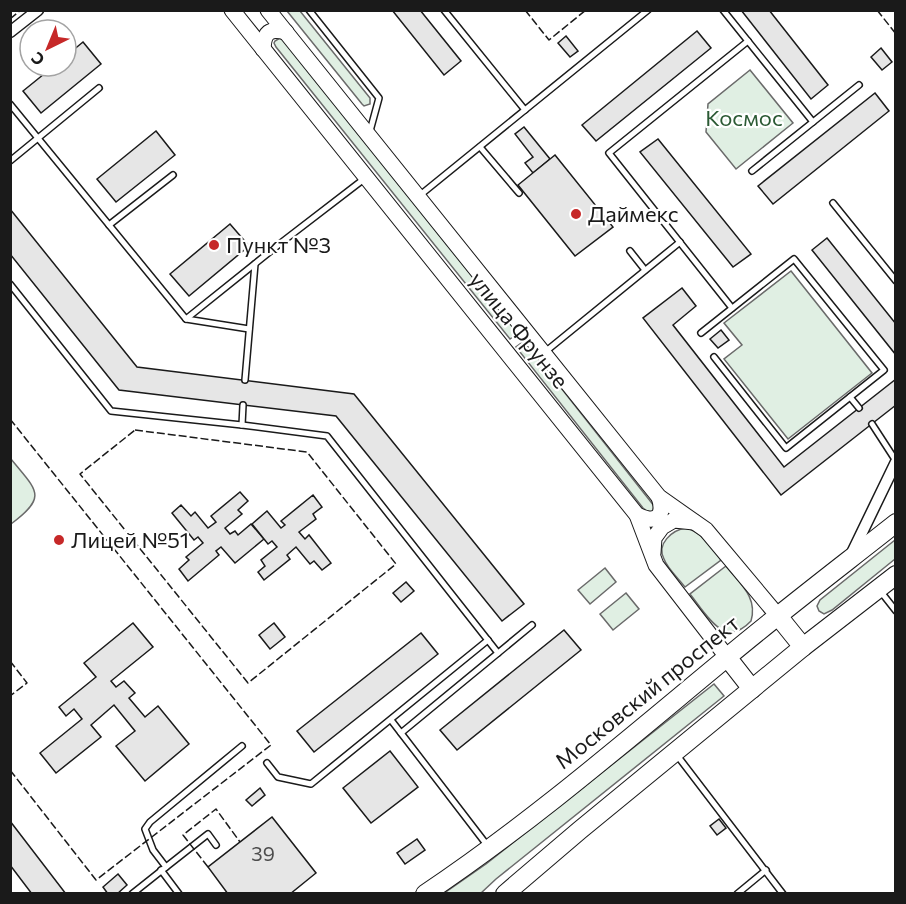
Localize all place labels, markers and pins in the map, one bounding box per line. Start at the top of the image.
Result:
place label: Даймекс [588,200,679,227]
marker: Даймекс [569,207,583,221]
place label: Пункт №3 [226,231,331,258]
marker: Пункт №3 [207,238,221,252]
place label: Лицей №51 [71,526,189,553]
marker: Лицей №51 [52,533,66,547]

